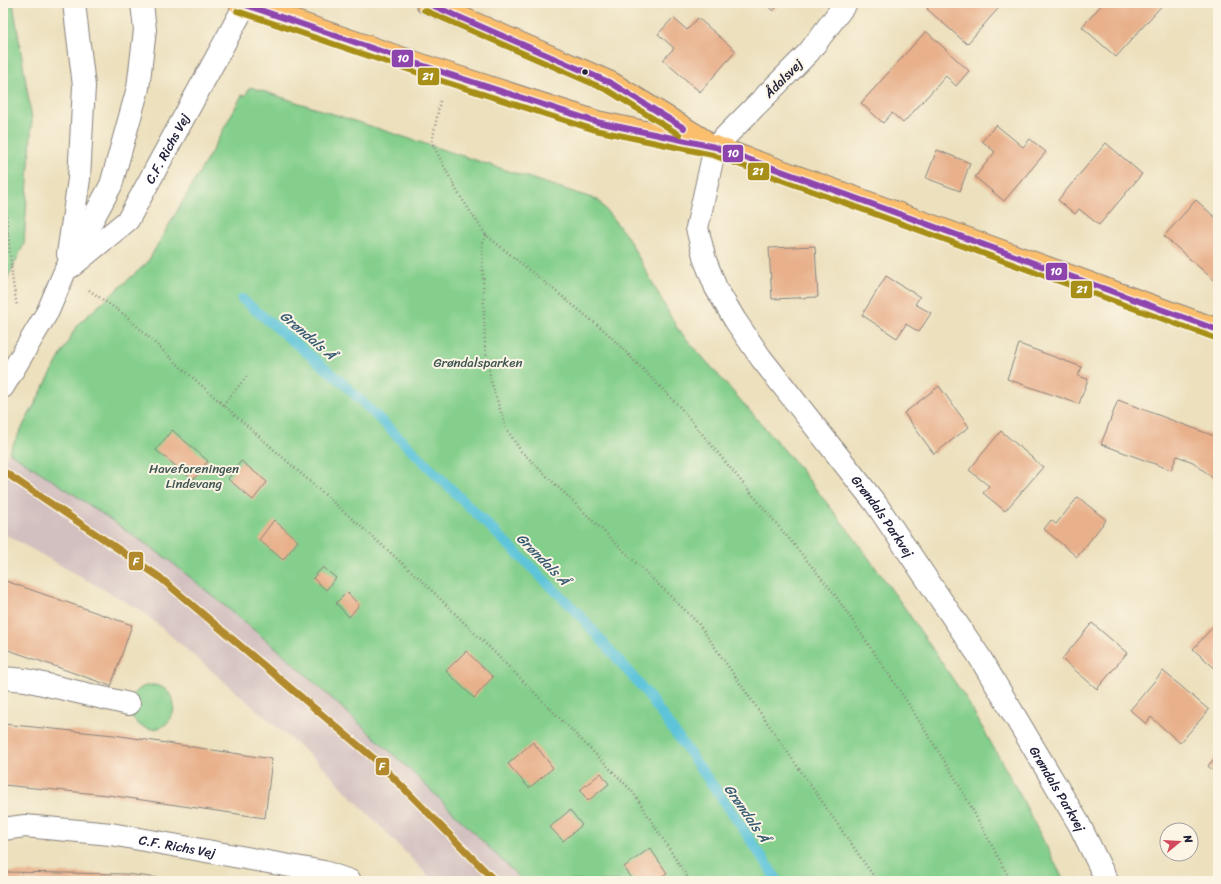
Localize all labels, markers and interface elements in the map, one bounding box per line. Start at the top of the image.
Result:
line badge: 10 [391,49,414,68]
text: 10 [397,49,409,68]
street label: Ådalsvej [758,53,809,104]
line badge: 21 [417,67,440,86]
text: 21 [421,67,434,86]
unlabelled marker [580,67,590,77]
street label: C.F. Richs Vej [139,108,196,188]
line badge: 10 [722,144,744,163]
text: 10 [727,144,739,163]
line badge: 21 [747,162,770,181]
text: 21 [751,162,764,181]
line badge: 10 [1045,262,1068,281]
text: 10 [1050,262,1062,281]
line badge: 21 [1070,280,1093,299]
text: 21 [1075,280,1088,299]
water label: Grøndals Å [274,304,344,369]
park label: Grøndalsparken [433,351,523,374]
park label: Haveforeningen Lindevang [149,457,239,495]
street label: Grøndals Parkvej [845,470,921,563]
water label: Grøndals Å [510,527,578,595]
line badge: F [128,551,144,571]
text: F [132,552,140,571]
street label: Grøndals Parkvej [1023,741,1092,837]
line badge: F [375,757,390,776]
text: F [378,757,386,776]
water label: Grøndals Å [717,779,778,851]
north arrow [1159,822,1199,862]
street label: C.F. Richs Vej [137,828,218,865]
text: N [1178,832,1198,846]

